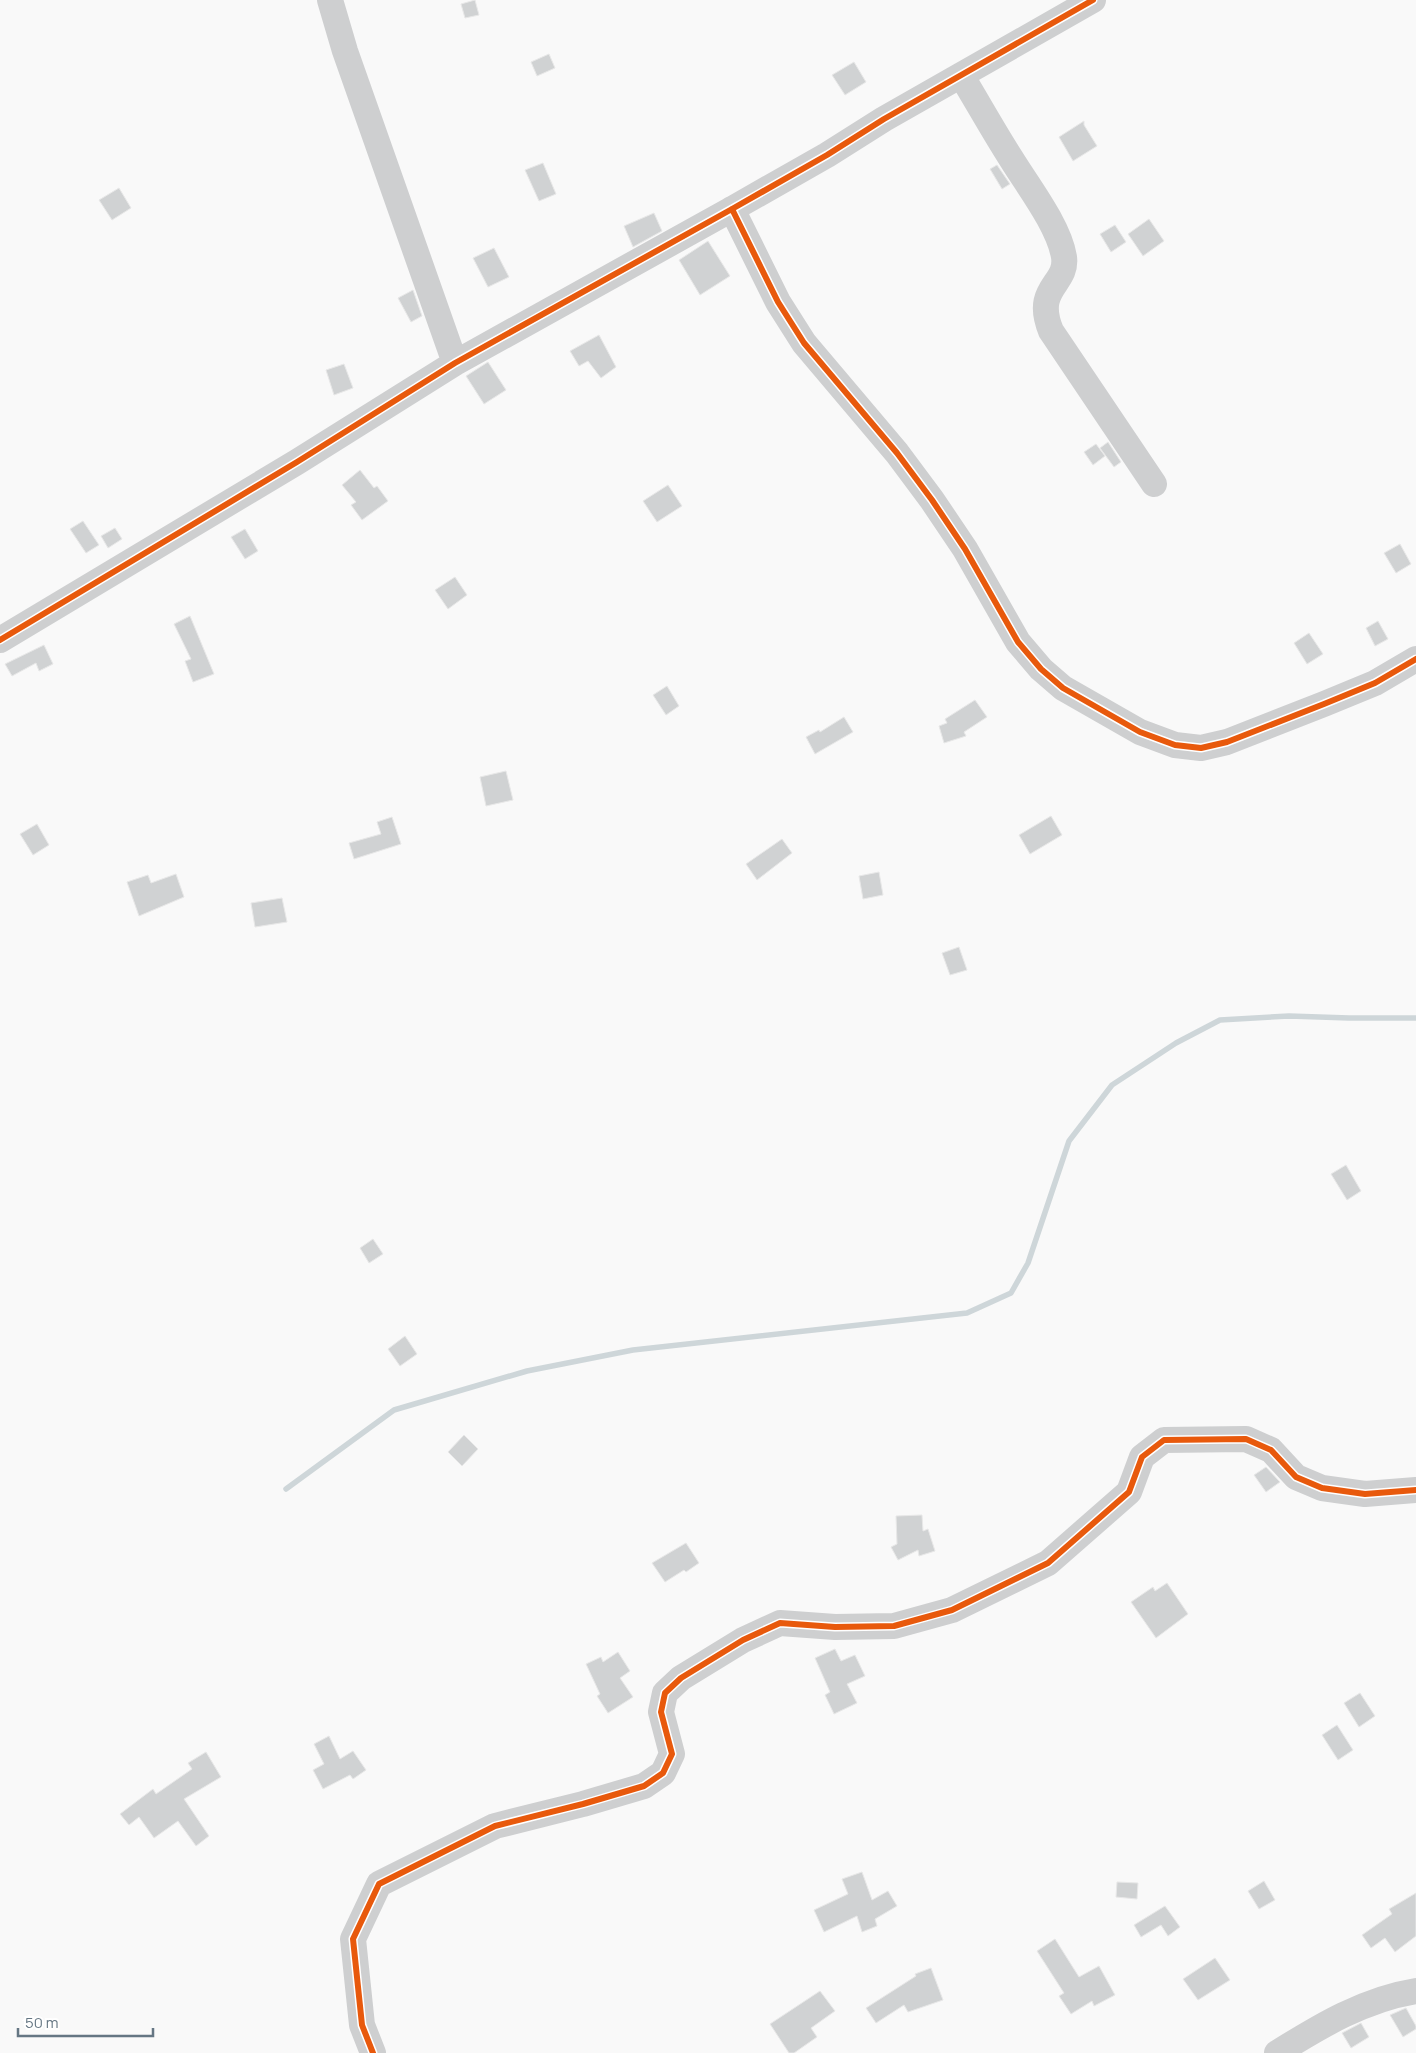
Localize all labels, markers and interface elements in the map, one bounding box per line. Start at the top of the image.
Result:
scale bar [18,2006,152,2038]
text: 50 m [25,2012,59,2033]

